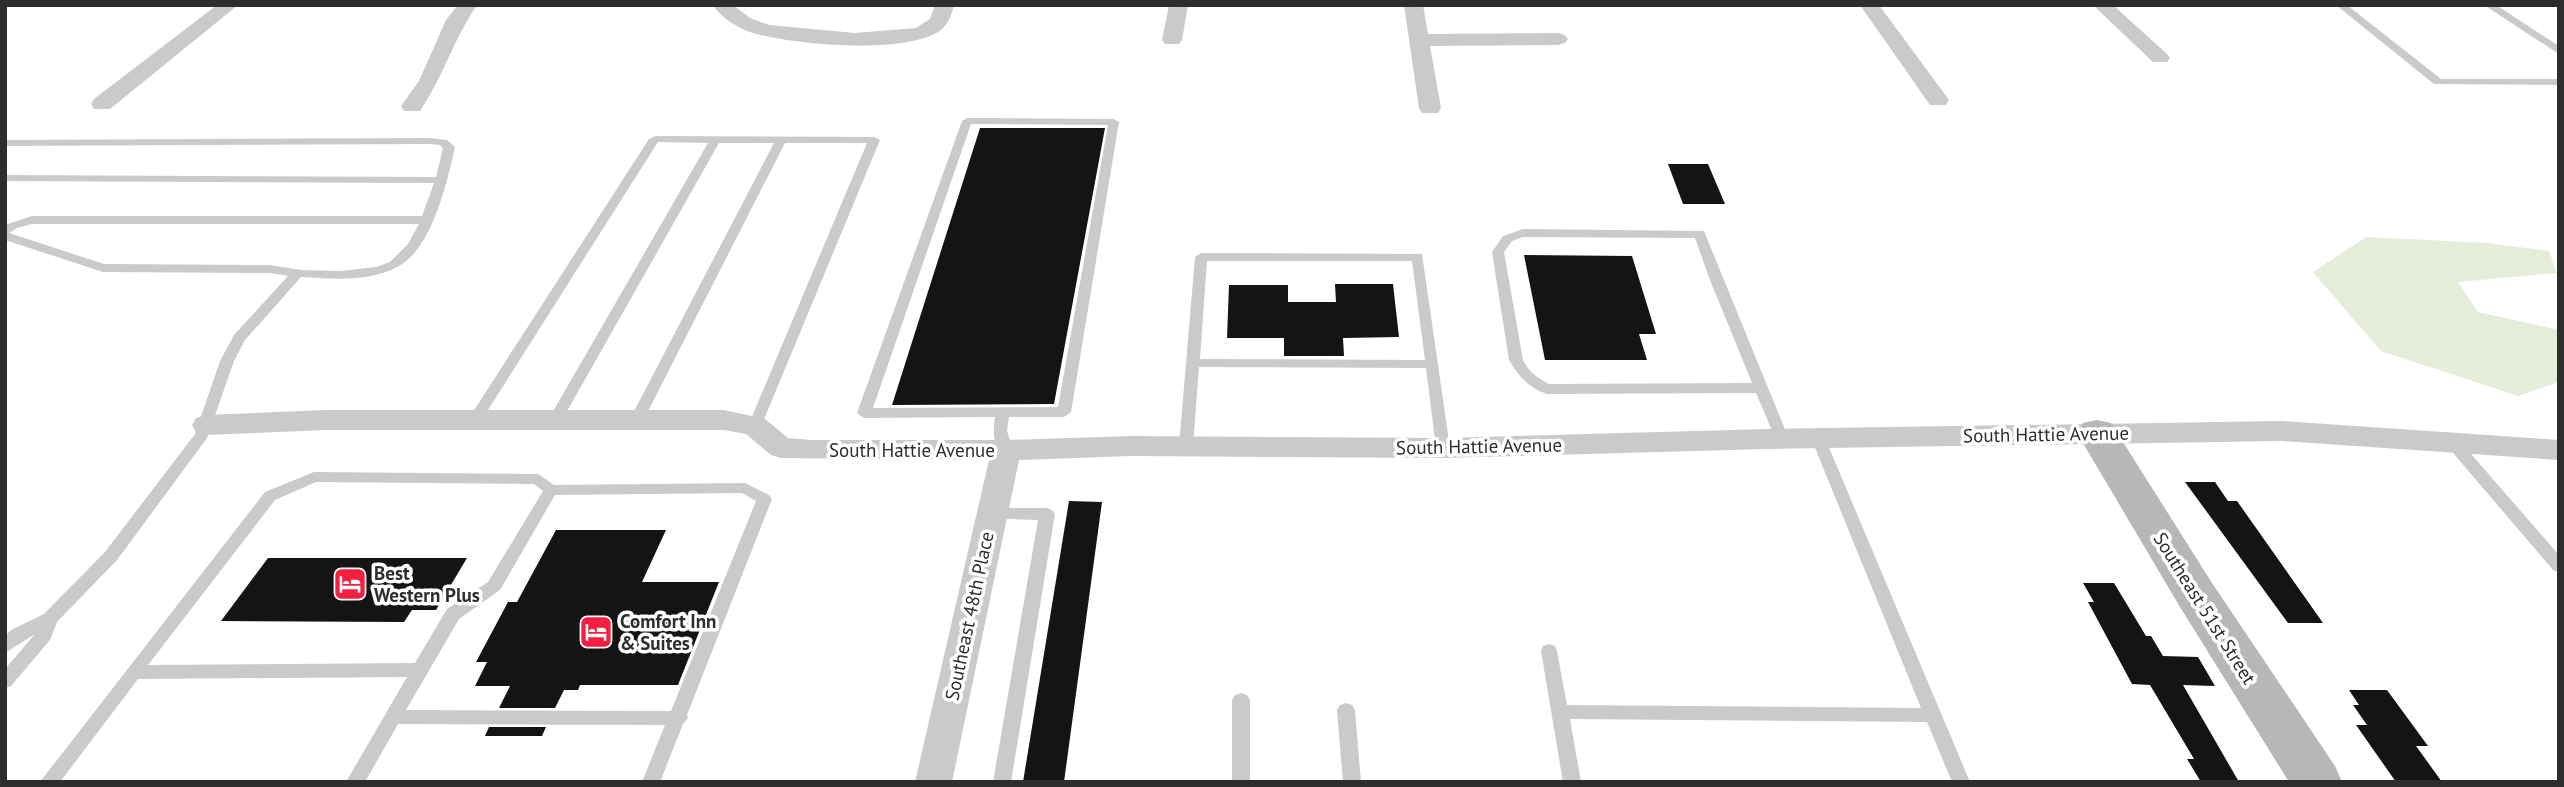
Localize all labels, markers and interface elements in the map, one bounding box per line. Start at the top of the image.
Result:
street label: South Hattie Avenue [1963,421,2129,447]
street label: South Hattie Avenue [1396,433,1562,459]
street label: South Hattie Avenue [829,438,995,462]
street label: Southeast 51st Street [2149,528,2262,689]
street label: Southeast 48th Place [939,529,999,703]
place label: Best Western Plus [374,561,480,607]
hotel icon: Best Western Plus [331,565,369,603]
place label: Comfort Inn & Suites [620,609,716,655]
hotel icon: Comfort Inn & Suites [577,613,615,651]

